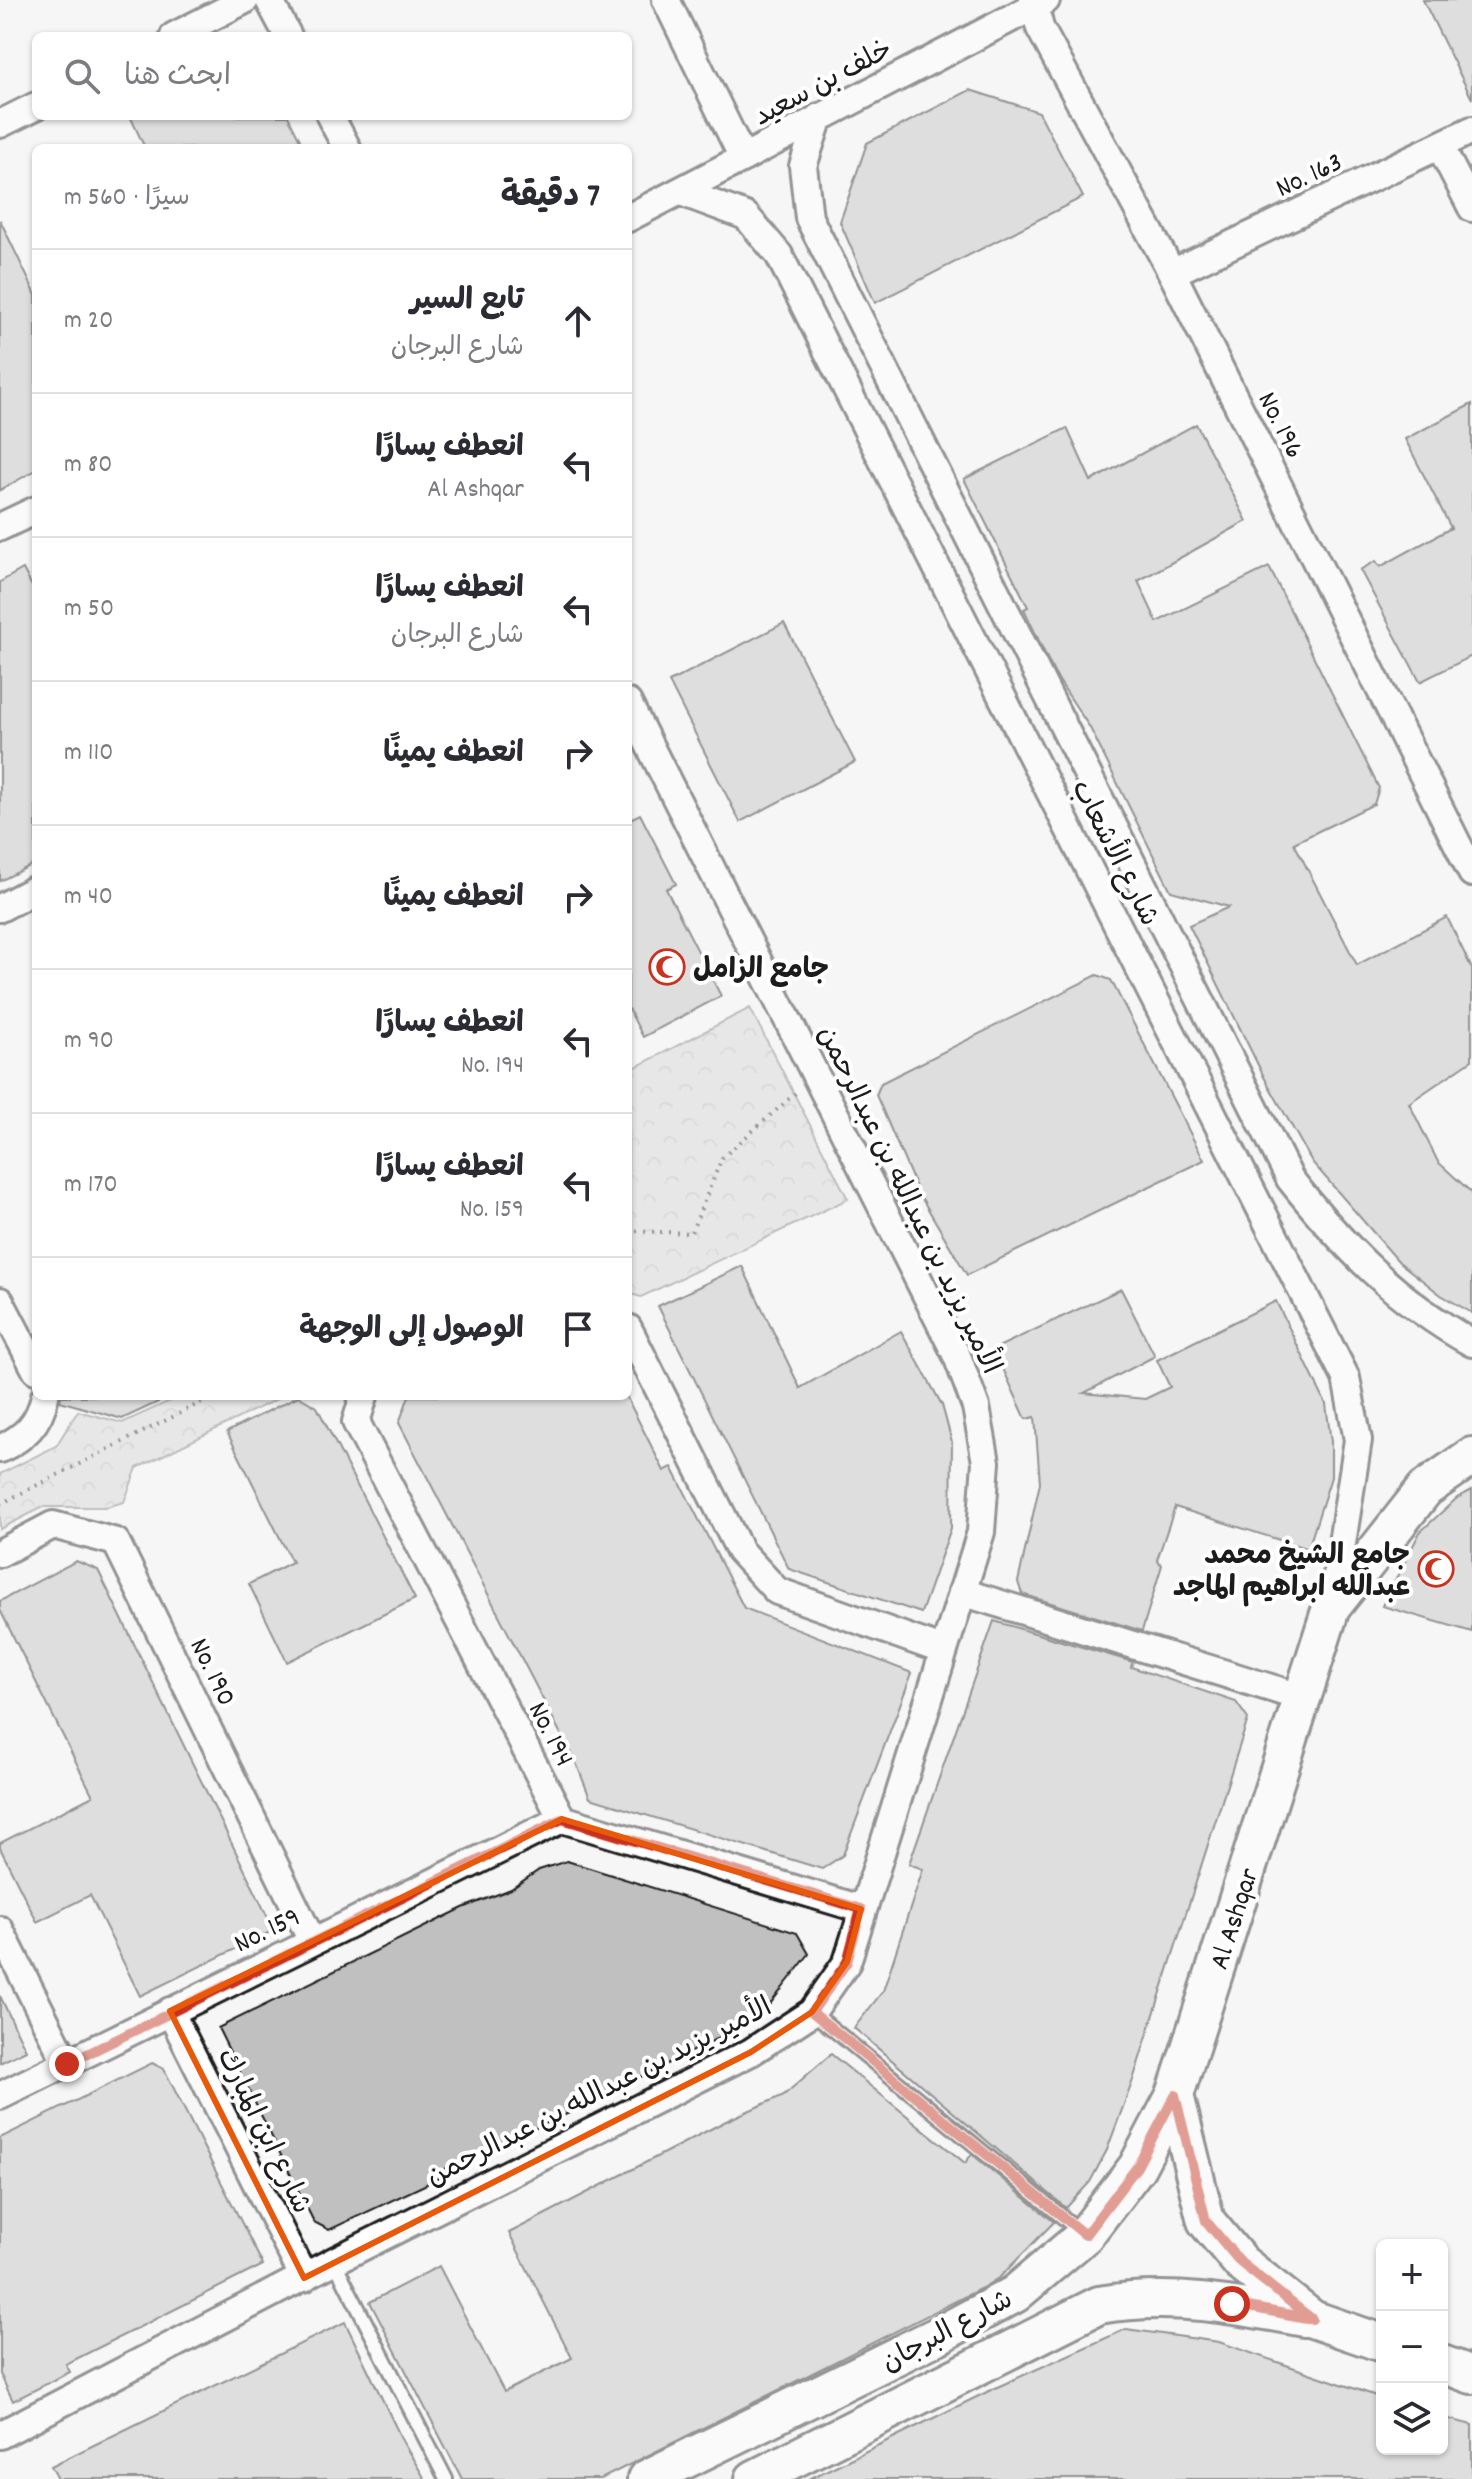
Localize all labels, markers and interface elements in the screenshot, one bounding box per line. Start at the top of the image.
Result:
search box [32,32,632,120]
street label: خلف بن سعيد [748,32,901,139]
icon: search [60,54,104,98]
text: ابحث هنا [124,57,231,100]
street label: No. 163 [1270,145,1350,210]
text: 7 دقيقة [501,174,600,223]
text: سيرًا · 560 m [64,180,190,217]
text: تابع السير [410,281,524,324]
icon: ahead [556,299,600,343]
text: 20 m [64,303,113,340]
text: شارع البرجان [391,330,524,367]
street label: No. 196 [1245,386,1312,467]
text: انعطف يسارًا [375,428,524,471]
icon: left [556,443,600,487]
text: 80 m [64,447,112,484]
text: Al Ashqar [427,472,524,509]
text: انعطف يسارًا [375,569,524,612]
icon: left [556,587,600,631]
text: 50 m [64,591,114,628]
text: شارع البرجان [391,618,524,655]
icon: right [556,731,600,775]
text: انعطف يمينًا [383,734,524,777]
text: 110 m [64,735,113,772]
street label: شارع الأشعاب [1059,773,1169,934]
icon: right [556,875,600,919]
text: انعطف يمينًا [383,878,524,921]
text: 40 m [64,879,113,916]
mosque icon: جامع الزامل [648,948,686,986]
place label: جامع الزامل [693,952,829,992]
text: انعطف يسارًا [375,1004,524,1047]
icon: left [556,1019,600,1063]
street label: الأمير يزيد بن عبدالله بن عبدالرحمن [805,1019,1011,1382]
text: 90 m [64,1023,114,1060]
text: No. 194 [461,1048,524,1085]
text: انعطف يسارًا [375,1148,524,1191]
icon: left [556,1163,600,1207]
text: 170 m [64,1167,118,1204]
text: No. 159 [460,1192,524,1229]
icon: arrive [556,1307,600,1351]
text: الوصول إلى الوجهة [299,1310,524,1353]
place label: جامع الشيخ محمد عبدالله ابراهيم الماجد [1173,1538,1410,1610]
mosque icon: جامع الشيخ محمد عبدالله ابراهيم الماجد [1417,1550,1455,1588]
street label: No. 190 [177,1632,244,1714]
street label: No. 194 [515,1696,582,1775]
street label: Al Ashqar [1202,1863,1272,1975]
street label: No. 159 [228,1899,308,1966]
street label: الأمير يزيد بن عبدالله بن عبدالرحمن [419,1987,780,2199]
street label: شارع ابن المبارك [204,2043,319,2222]
route end [49,2046,85,2082]
map controls [1376,2239,1448,2455]
button: + [1376,2239,1448,2311]
street label: شارع البرجان [876,2282,1021,2385]
route start [1214,2286,1250,2322]
button: − [1376,2311,1448,2383]
button: layers [1376,2383,1448,2455]

